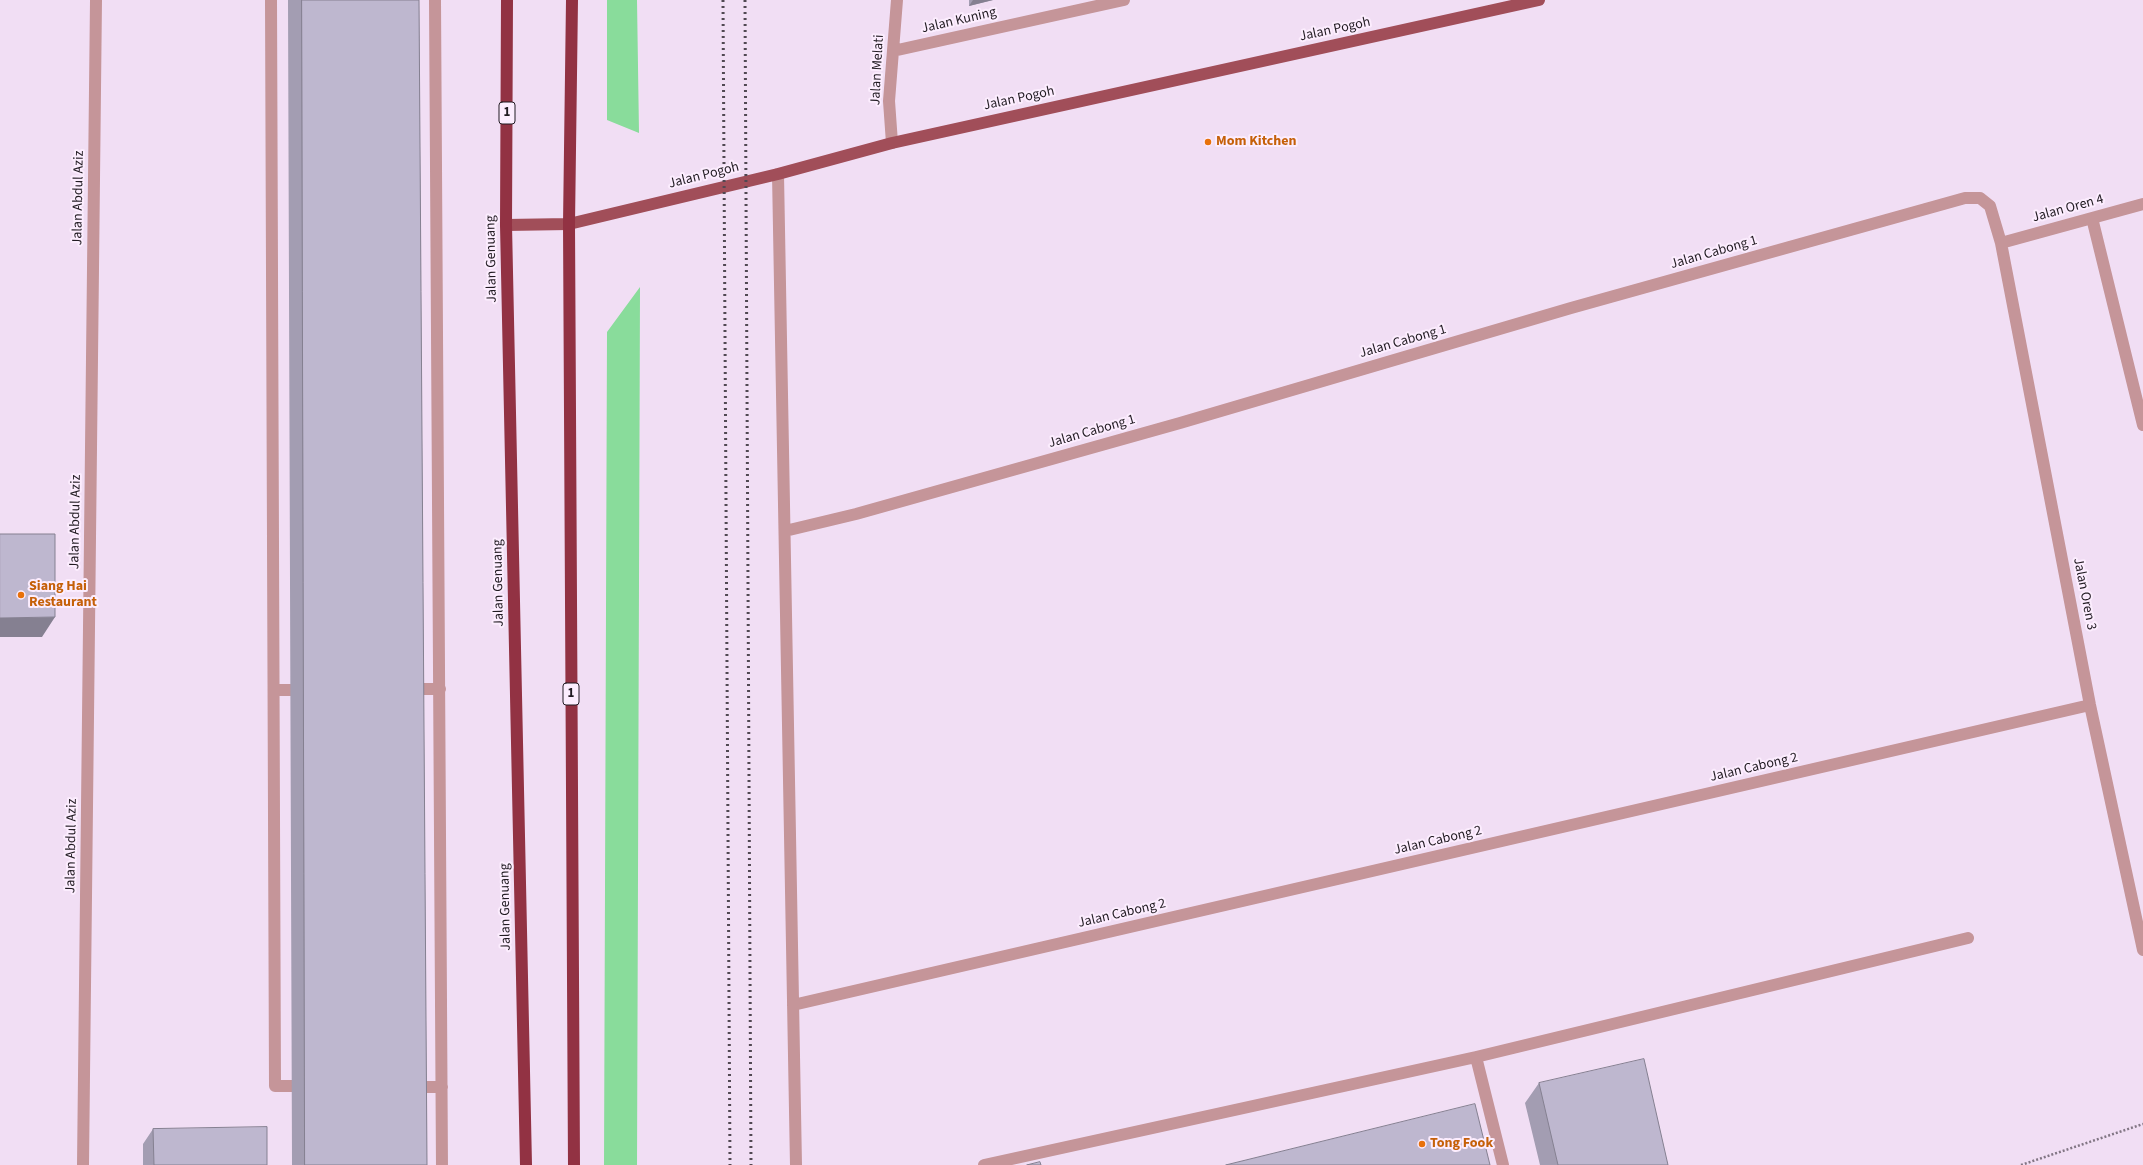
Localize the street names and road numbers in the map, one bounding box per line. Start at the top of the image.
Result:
street label: Jalan Kuning [920,4,998,38]
street label: Jalan Pogoh [1298,14,1372,46]
street label: Jalan Melati [868,34,888,106]
street label: Jalan Pogoh [982,83,1056,115]
road number: 1 [499,102,515,124]
street label: Jalan Abdul Aziz [70,150,88,246]
street label: Jalan Pogoh [667,159,741,193]
street label: Jalan Oren 4 [2030,191,2106,227]
street label: Jalan Genuang [483,215,501,303]
street label: Jalan Cabong 1 [1669,233,1759,273]
street label: Jalan Cabong 1 [1358,322,1448,362]
street label: Jalan Cabong 1 [1047,412,1137,452]
street label: Jalan Abdul Aziz [67,474,85,570]
street label: Jalan Genuang [490,539,508,627]
street label: Jalan Oren 3 [2069,556,2099,632]
road number: 1 [563,683,579,705]
street label: Jalan Cabong 2 [1708,750,1800,786]
street label: Jalan Abdul Aziz [63,798,81,894]
street label: Jalan Cabong 2 [1392,823,1484,859]
street label: Jalan Genuang [497,863,515,951]
street label: Jalan Cabong 2 [1076,896,1168,932]

